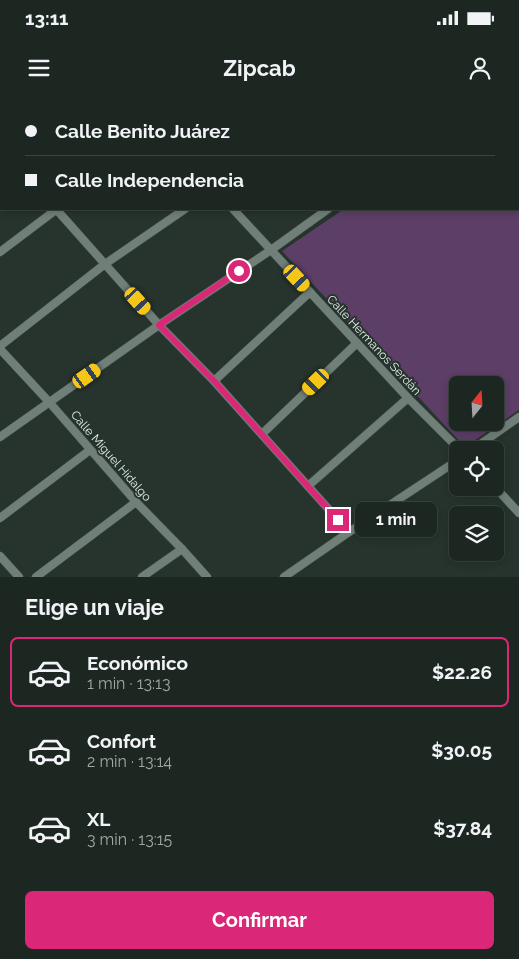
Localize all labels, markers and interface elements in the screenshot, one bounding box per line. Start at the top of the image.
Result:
text: 13:11 [25,7,68,29]
icon: menu [25,54,53,82]
icon: person [466,54,494,82]
text: Zipcab [223,55,296,81]
text: Calle Benito Juárez [55,120,230,142]
text: Calle Independencia [55,169,244,191]
route start [228,260,250,282]
car [281,262,312,294]
car [122,285,153,317]
street label: Calle Hermanos Serdán [324,292,424,398]
car [70,361,103,391]
car [299,366,332,398]
north arrow [449,376,504,431]
map controls [449,376,504,561]
street label: Calle Miguel Hidalgo [68,408,154,504]
button: locate [449,441,504,496]
callout: 1 min [356,502,438,538]
button: layers [449,506,504,561]
route end [327,509,349,531]
text: 1 min [376,510,416,529]
text: Elige un viaje [25,594,164,620]
icon: car [27,650,72,695]
text: Económico [87,652,188,674]
text: $22.26 [432,661,492,683]
text: 1 min · 13:13 [87,674,170,693]
icon: car [27,728,72,773]
text: Confort [87,730,156,752]
text: $30.05 [431,739,492,761]
text: 2 min · 13:14 [87,752,172,771]
icon: car [27,806,72,851]
text: XL [87,808,110,830]
text: $37.84 [433,817,492,839]
text: 3 min · 13:15 [87,830,172,849]
button: Confirmar [25,891,494,949]

